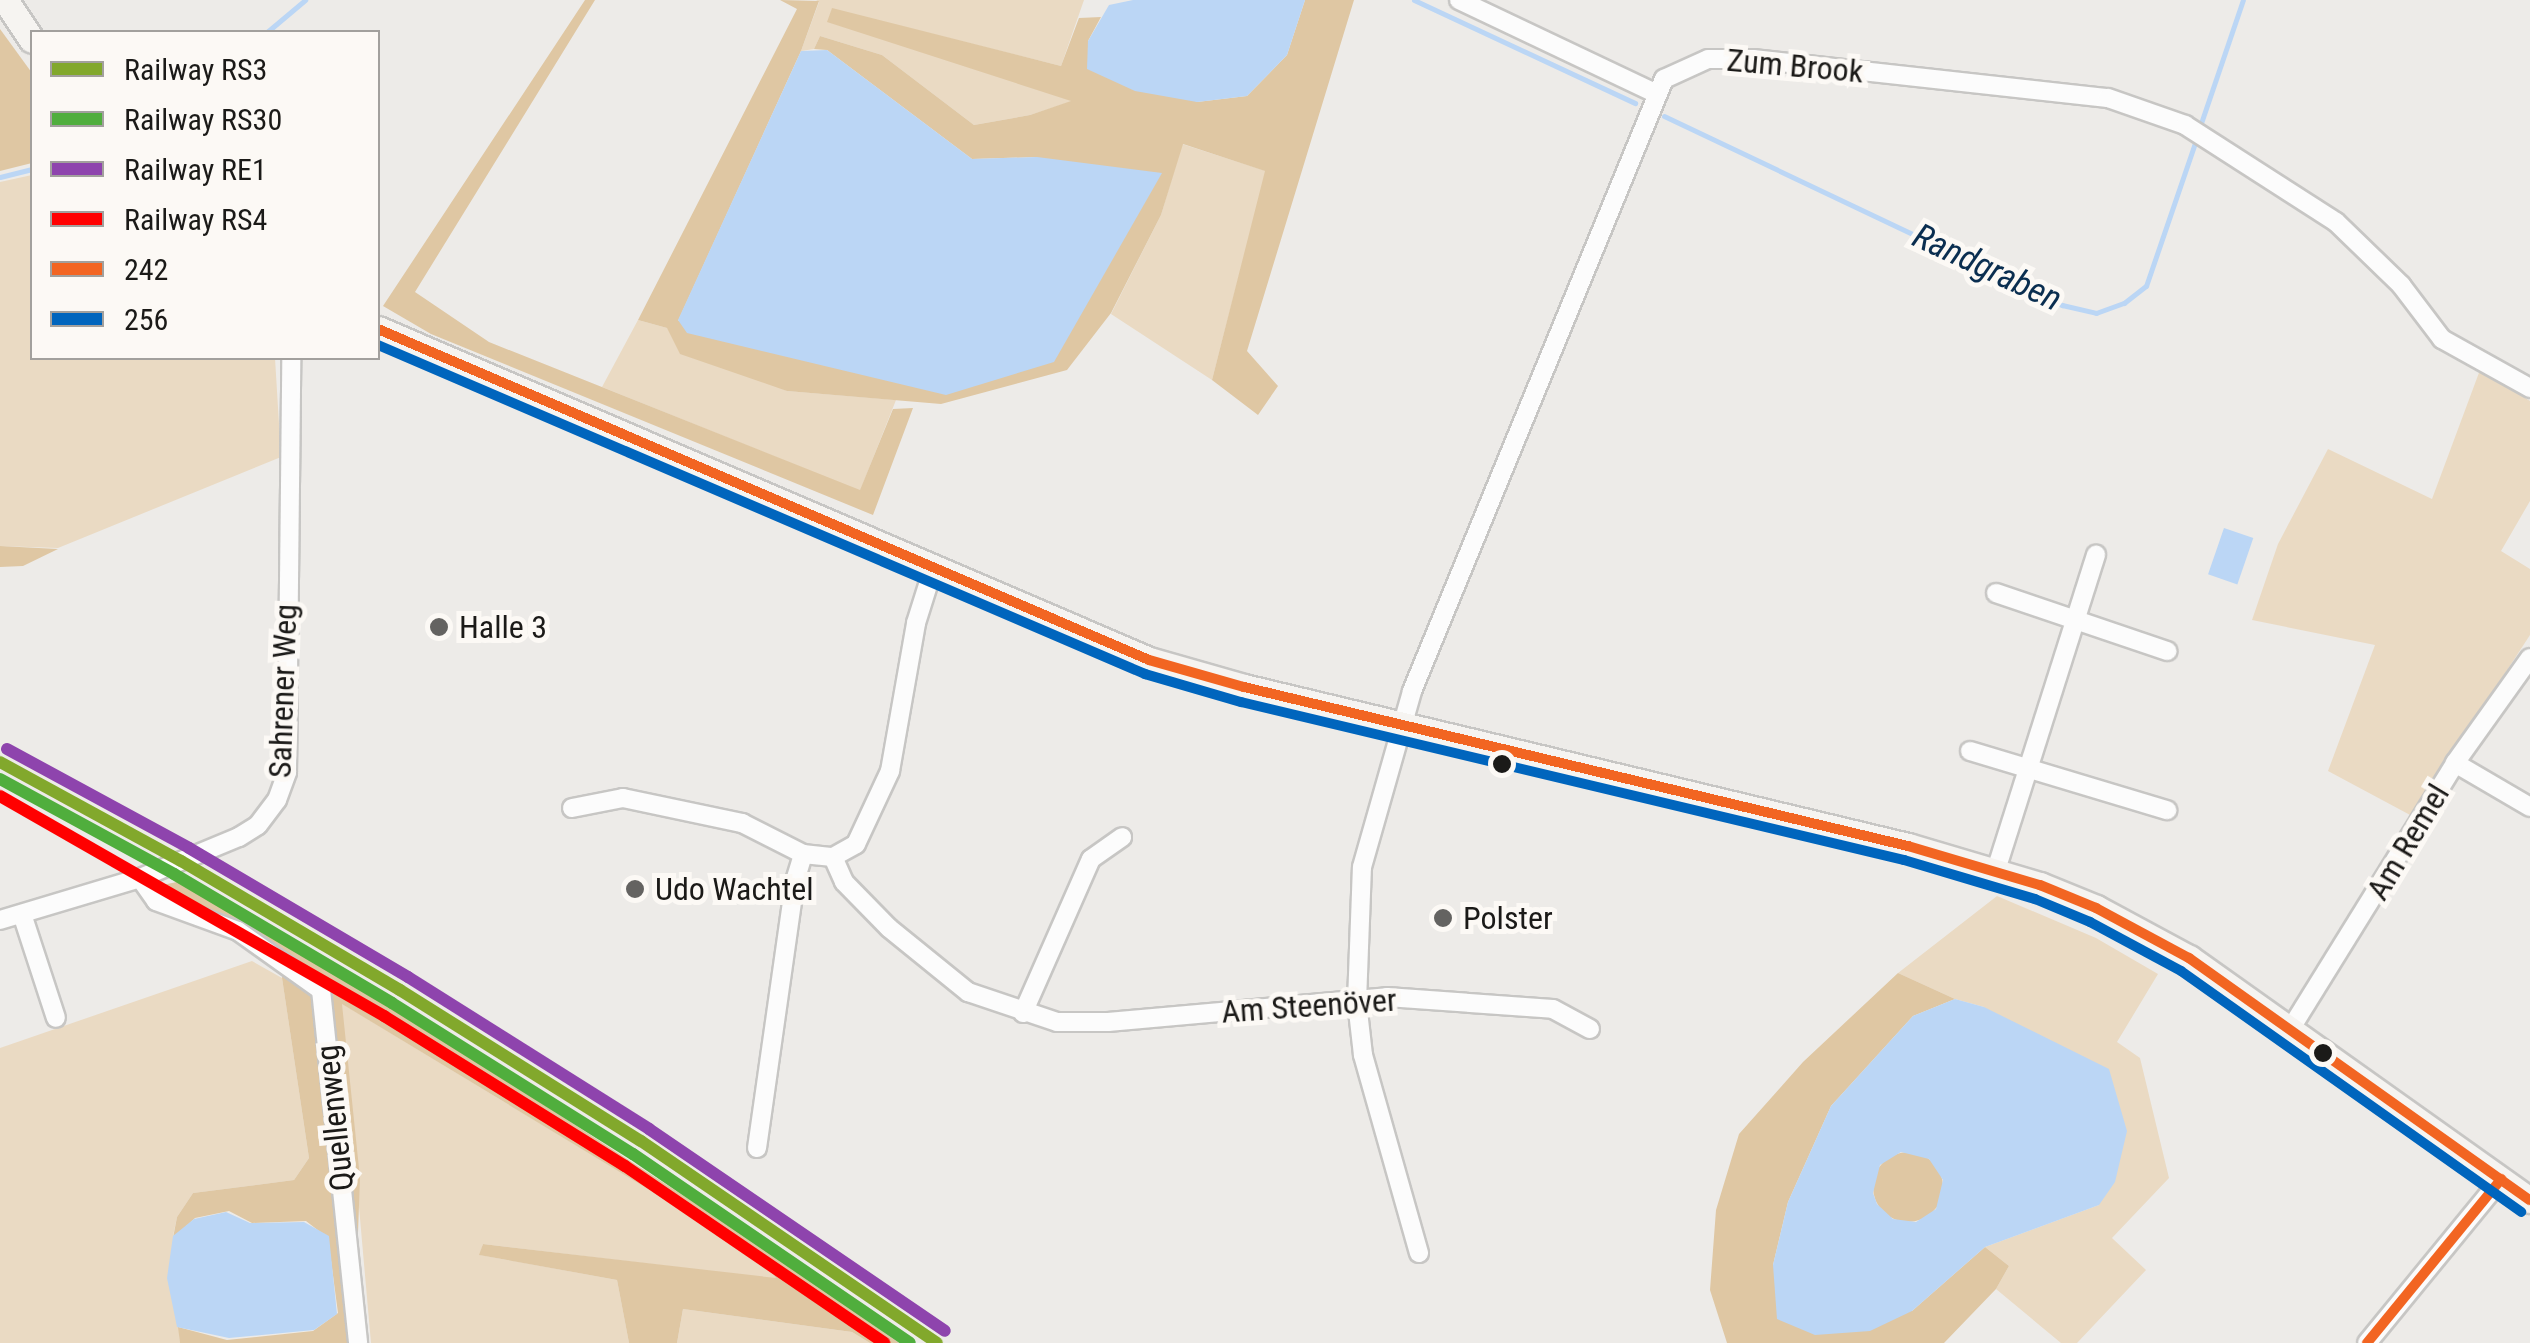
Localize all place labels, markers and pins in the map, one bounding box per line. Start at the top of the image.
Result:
place label: Halle 3 [459,608,547,646]
marker: Halle 3 [428,616,450,638]
unlabelled marker [1492,754,1512,774]
place label: Udo Wachtel [655,870,813,908]
marker: Udo Wachtel [624,878,646,900]
place label: Polster [1463,899,1553,937]
marker: Polster [1432,907,1454,929]
unlabelled marker [2313,1043,2333,1063]

